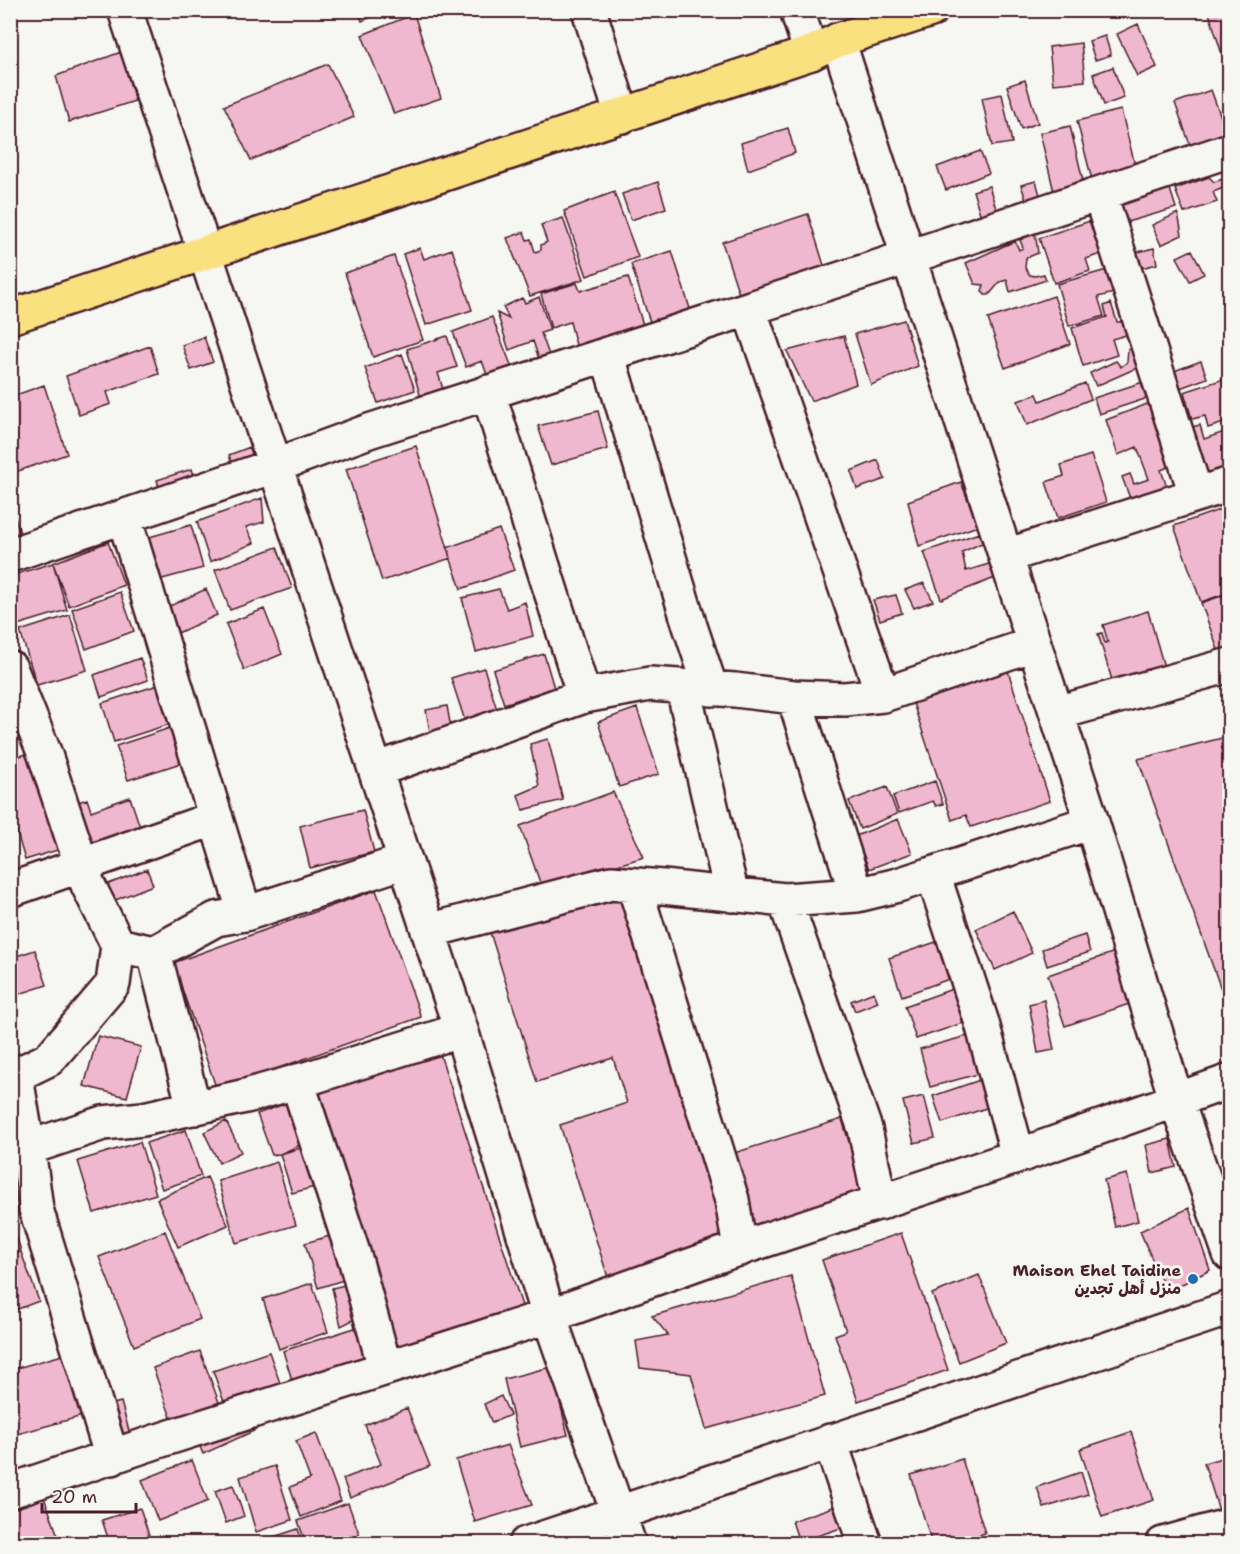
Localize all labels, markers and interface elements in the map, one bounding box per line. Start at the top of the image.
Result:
place label: Maison Ehel Tajdine منزل أهل تجدين [1013,1260,1181,1299]
marker: Maison Ehel Tajdine منزل أهل تجدين [1186,1272,1200,1286]
scale bar [42,1476,136,1514]
text: 20 m [51,1485,97,1509]

